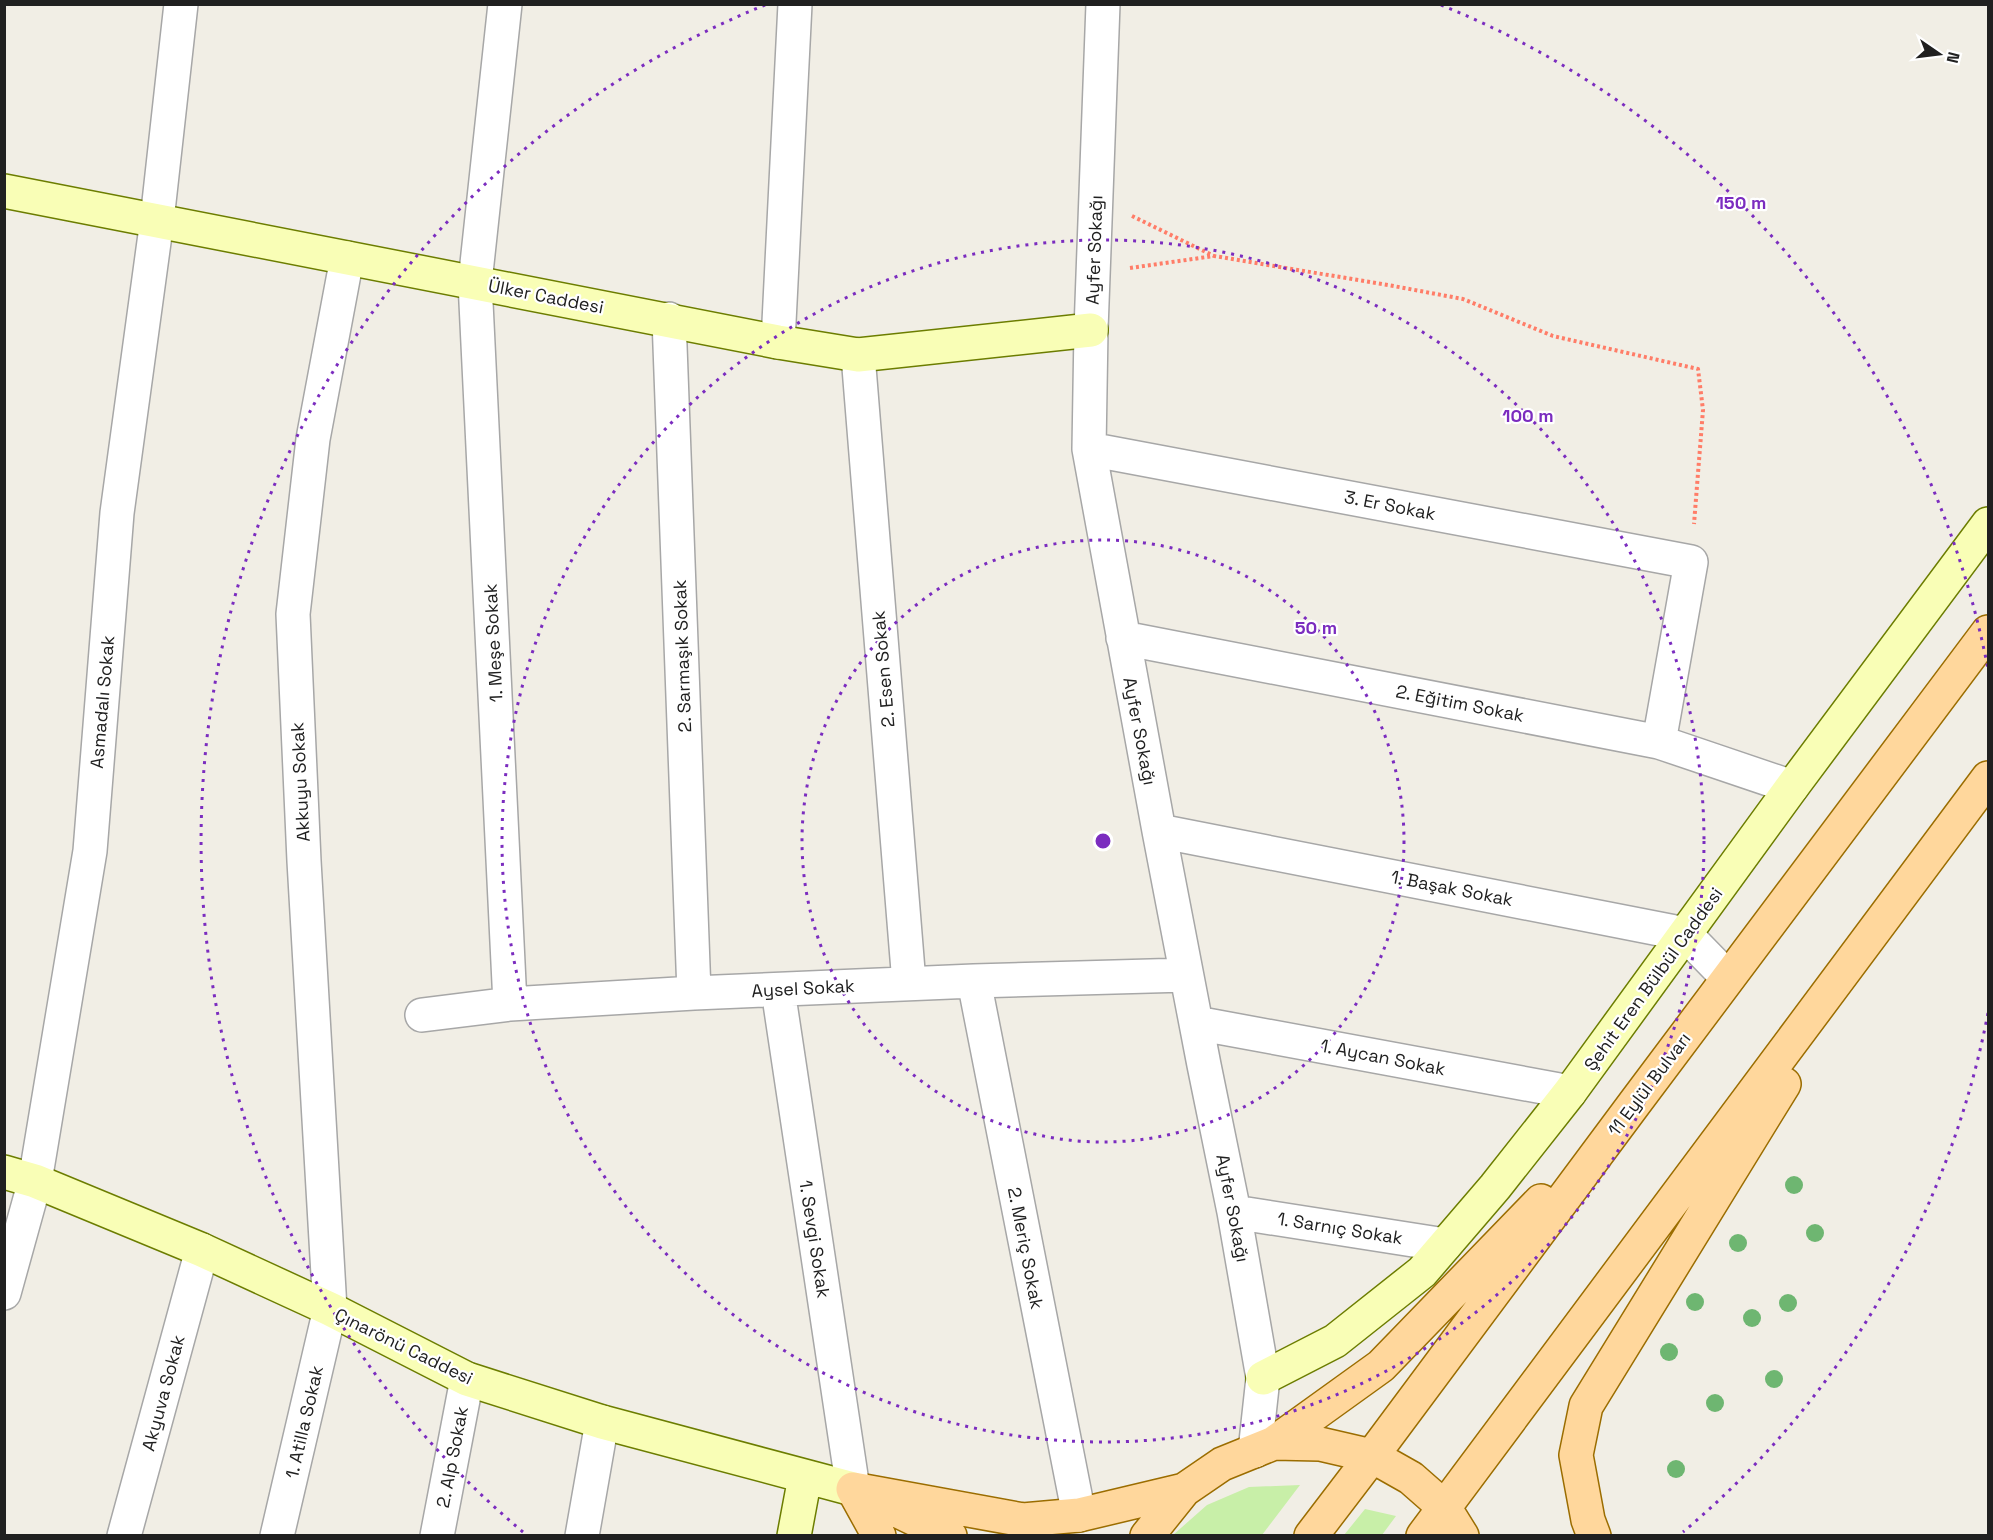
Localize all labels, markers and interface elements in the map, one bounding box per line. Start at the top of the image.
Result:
north arrow [1909,24,1969,84]
text: N [1942,50,1965,65]
text: 150 m [1716,191,1766,214]
street label: Ayfer Sokağı [1081,195,1107,305]
street label: Ülker Caddesi [486,274,606,318]
text: 100 m [1502,404,1554,427]
street label: 3. Er Sokak [1342,485,1438,525]
street label: 2. Sarmaşık Sokak [668,579,696,733]
street label: 1. Meşe Sokak [478,583,508,703]
street label: 2. Esen Sokak [866,609,900,728]
text: 50 m [1295,616,1337,639]
street label: Asmadalı Sokak [85,634,119,769]
street label: Ayfer Sokağı [1118,675,1162,787]
street label: 2. Eğitim Sokak [1394,679,1526,727]
street label: Akkuyu Sokak [285,721,315,843]
centre of rings [1093,831,1113,851]
street label: 1. Başak Sokak [1389,865,1515,911]
street label: Şehit Eren Bülbül Caddesi [1579,883,1727,1075]
street label: Aysel Sokak [751,974,855,1002]
street label: 11 Eylül Bulvarı [1603,1028,1695,1140]
street label: 1. Aycan Sokak [1319,1034,1448,1080]
street label: Ayfer Sokağı [1211,1152,1255,1264]
street label: 1. Sevgi Sokak [794,1178,836,1300]
street label: 2. Meriç Sokak [1003,1185,1049,1311]
street label: 1. Sarnıç Sokak [1276,1207,1405,1249]
street label: Çınarönü Caddesi [331,1303,477,1389]
street label: Akyuva Sokak [136,1332,190,1454]
street label: 1. Atilla Sokak [280,1363,328,1481]
street label: 2. Alp Sokak [431,1404,473,1510]

